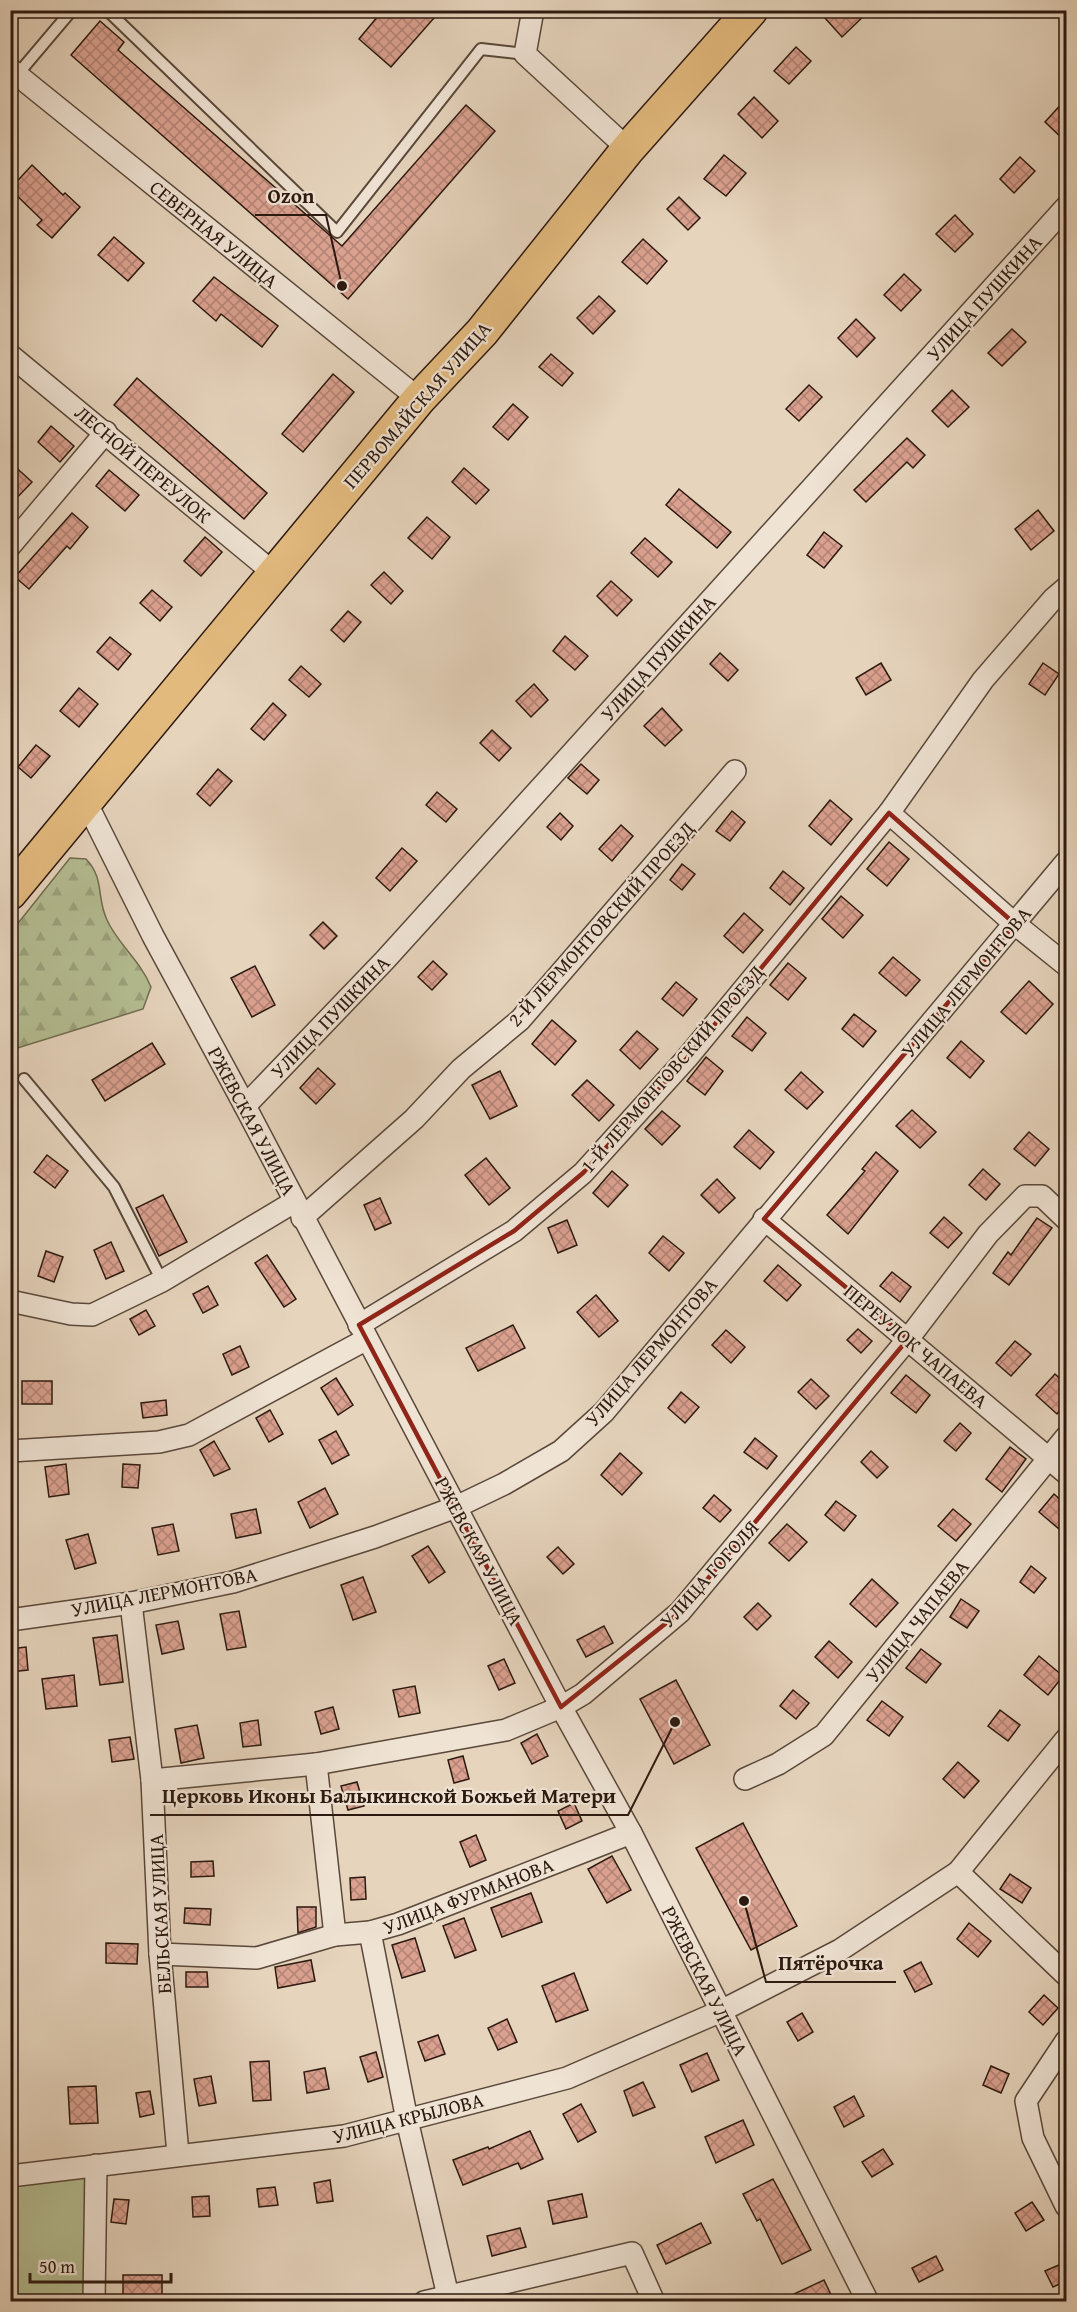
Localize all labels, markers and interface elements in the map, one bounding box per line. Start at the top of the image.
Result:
street label: СЕВЕРНАЯ УЛИЦА [144,173,285,295]
callout: Ozon [255,176,326,215]
text: Ozon [268,180,315,211]
street label: УЛИЦА ПУШКИНА [919,228,1048,367]
street label: ПЕРВОМАЙСКАЯ УЛИЦА [336,315,498,495]
street label: ЛЕСНОЙ ПЕРЕУЛОК [69,398,218,530]
street label: УЛИЦА ПУШКИНА [593,588,722,727]
street label: 2-Й ЛЕРМОНТОВСКИЙ ПРОЕЗД [500,814,701,1033]
street label: УЛИЦА ЛЕРМОНТОВА [894,900,1038,1064]
street label: УЛИЦА ПУШКИНА [263,949,396,1085]
street label: 1-Й ЛЕРМОНТОВСКИЙ ПРОЕЗД [573,958,770,1179]
street label: РЖЕВСКАЯ УЛИЦА [201,1041,304,1200]
street label: УЛИЦА ЛЕРМОНТОВА [578,1271,724,1433]
street label: ПЕРЕУЛОК ЧАПАЕВА [838,1276,995,1415]
street label: РЖЕВСКАЯ УЛИЦА [428,1471,531,1630]
street label: УЛИЦА ГОГОЛЯ [652,1513,765,1634]
street label: УЛИЦА ЧАПАЕВА [858,1553,975,1688]
street label: УЛИЦА ЛЕРМОНТОВА [68,1559,260,1624]
callout: Церковь Иконы Балыкинской Божьей Матери [150,1776,628,1815]
text: Церковь Иконы Балыкинской Божьей Матери [162,1780,616,1811]
street label: БЕЛЬСКАЯ УЛИЦА [141,1833,178,1995]
street label: УЛИЦА ФУРМАНОВА [378,1850,557,1941]
street label: РЖЕВСКАЯ УЛИЦА [655,1901,756,2061]
callout: Пятёрочка [766,1943,896,1982]
text: Пятёрочка [778,1947,884,1978]
street label: УЛИЦА КРЫЛОВА [329,2085,486,2150]
scale bar [30,2246,171,2284]
text: 50 m [39,2253,75,2280]

